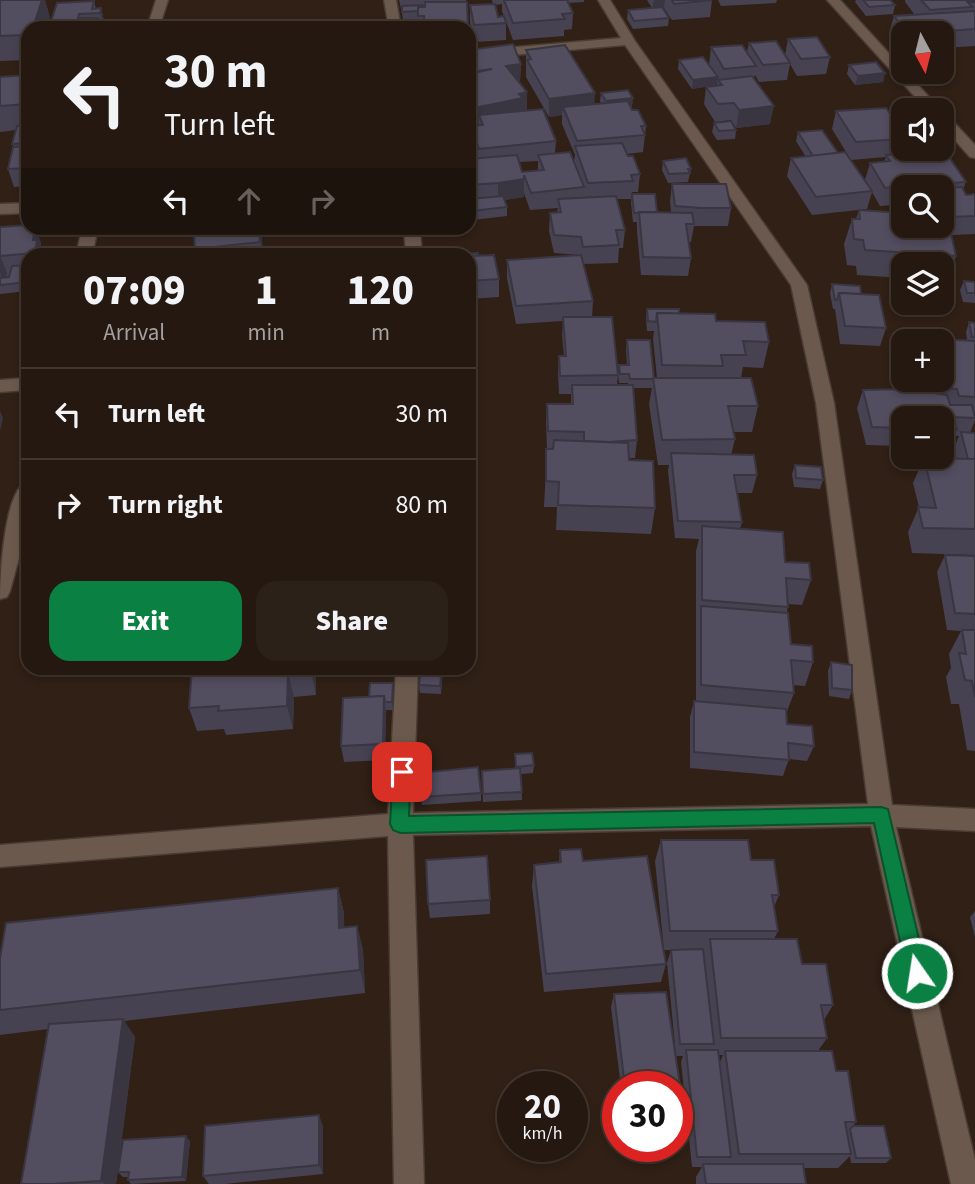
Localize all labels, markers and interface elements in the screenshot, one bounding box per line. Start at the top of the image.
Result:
north arrow [891,21,954,84]
map controls [891,21,954,469]
text: 30 m [164,37,268,107]
icon: left [49,49,140,140]
button: sound [891,98,954,161]
text: Turn left [164,102,275,148]
button: search [891,175,954,238]
icon: left [157,182,195,220]
icon: ahead [230,182,268,220]
icon: right [303,182,341,220]
button: layers [891,252,954,315]
text: 07:09 [83,261,186,321]
text: 1 [255,261,277,321]
text: 120 [347,261,414,321]
text: Arrival [103,316,165,349]
text: min [248,316,285,349]
text: m [371,316,390,349]
button: + [891,329,954,392]
icon: left [49,395,87,433]
text: Turn left [108,395,205,432]
text: 30 m [395,395,448,432]
button: − [891,406,954,469]
icon: right [49,486,87,524]
text: Turn right [108,486,223,523]
text: 80 m [395,486,448,523]
button: Exit [49,581,242,661]
button: Share [256,581,448,661]
pin [372,742,432,802]
icon: arrive [383,753,421,791]
position arrow [880,936,954,1010]
speed limit sign: 30 [602,1071,693,1162]
text: 20 [524,1082,561,1132]
text: km/h [523,1121,562,1146]

